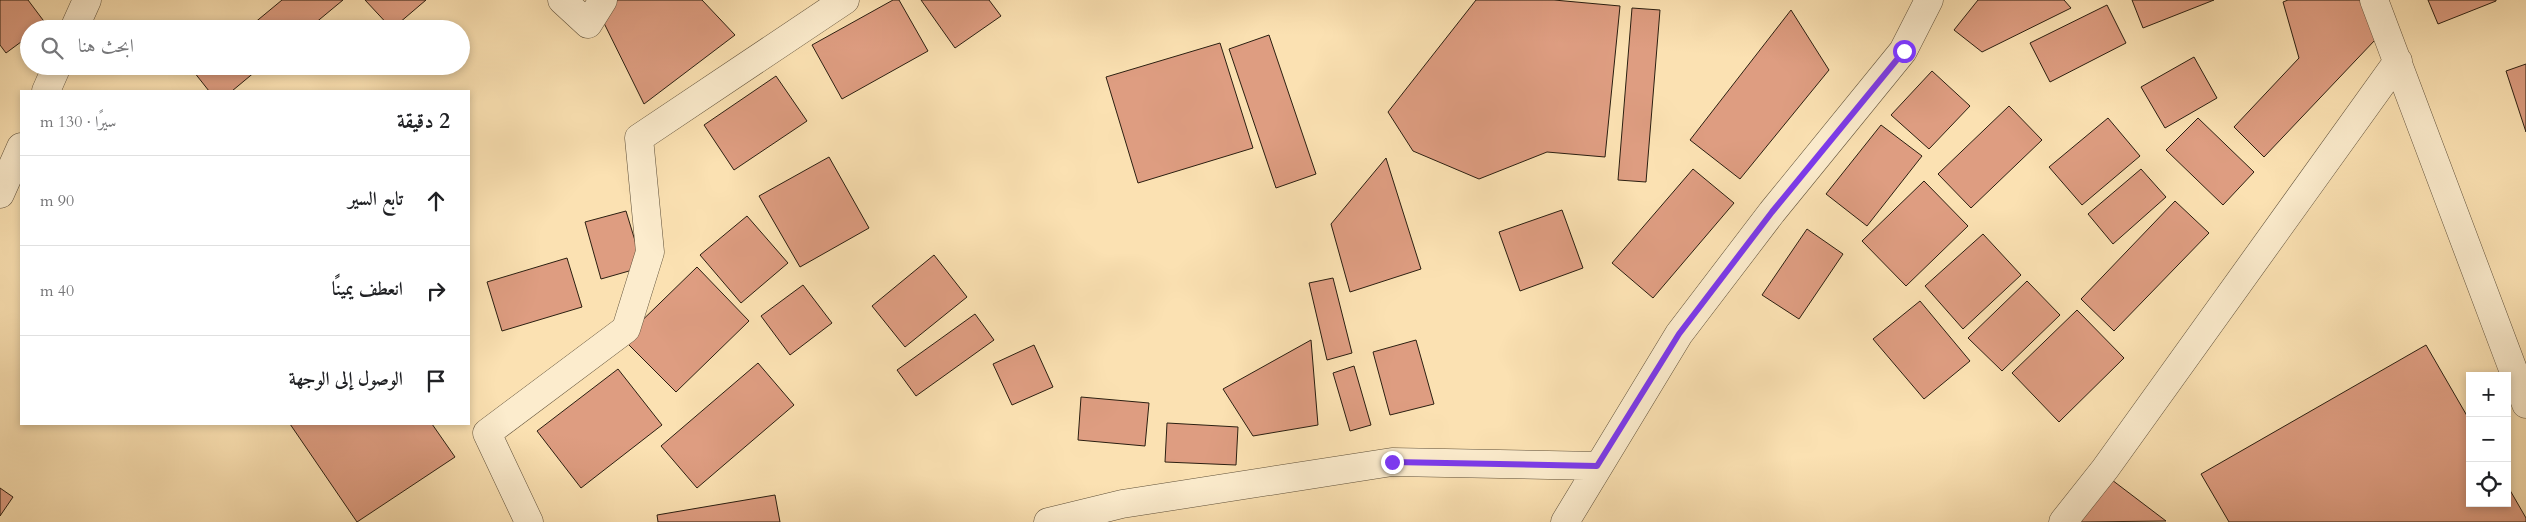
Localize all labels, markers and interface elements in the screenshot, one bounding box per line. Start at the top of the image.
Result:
search box [20,20,470,75]
text: ابحث هنا [78,33,134,59]
icon: search [38,34,66,62]
route start [1893,40,1916,63]
text: 2 دقيقة [397,107,450,136]
text: سيرًا · 130 m [40,111,116,133]
text: تابع السير [348,186,403,212]
icon: ahead [422,187,450,215]
text: 90 m [40,190,74,212]
text: انعطف يمينًا [332,276,403,302]
icon: right [422,277,450,305]
text: 40 m [40,280,74,302]
text: الوصول إلى الوجهة [289,366,403,392]
icon: arrive [422,367,450,395]
map controls [2466,372,2511,507]
button: + [2466,372,2511,417]
button: − [2466,417,2511,462]
route end [1381,451,1404,474]
button: locate [2466,462,2511,507]

